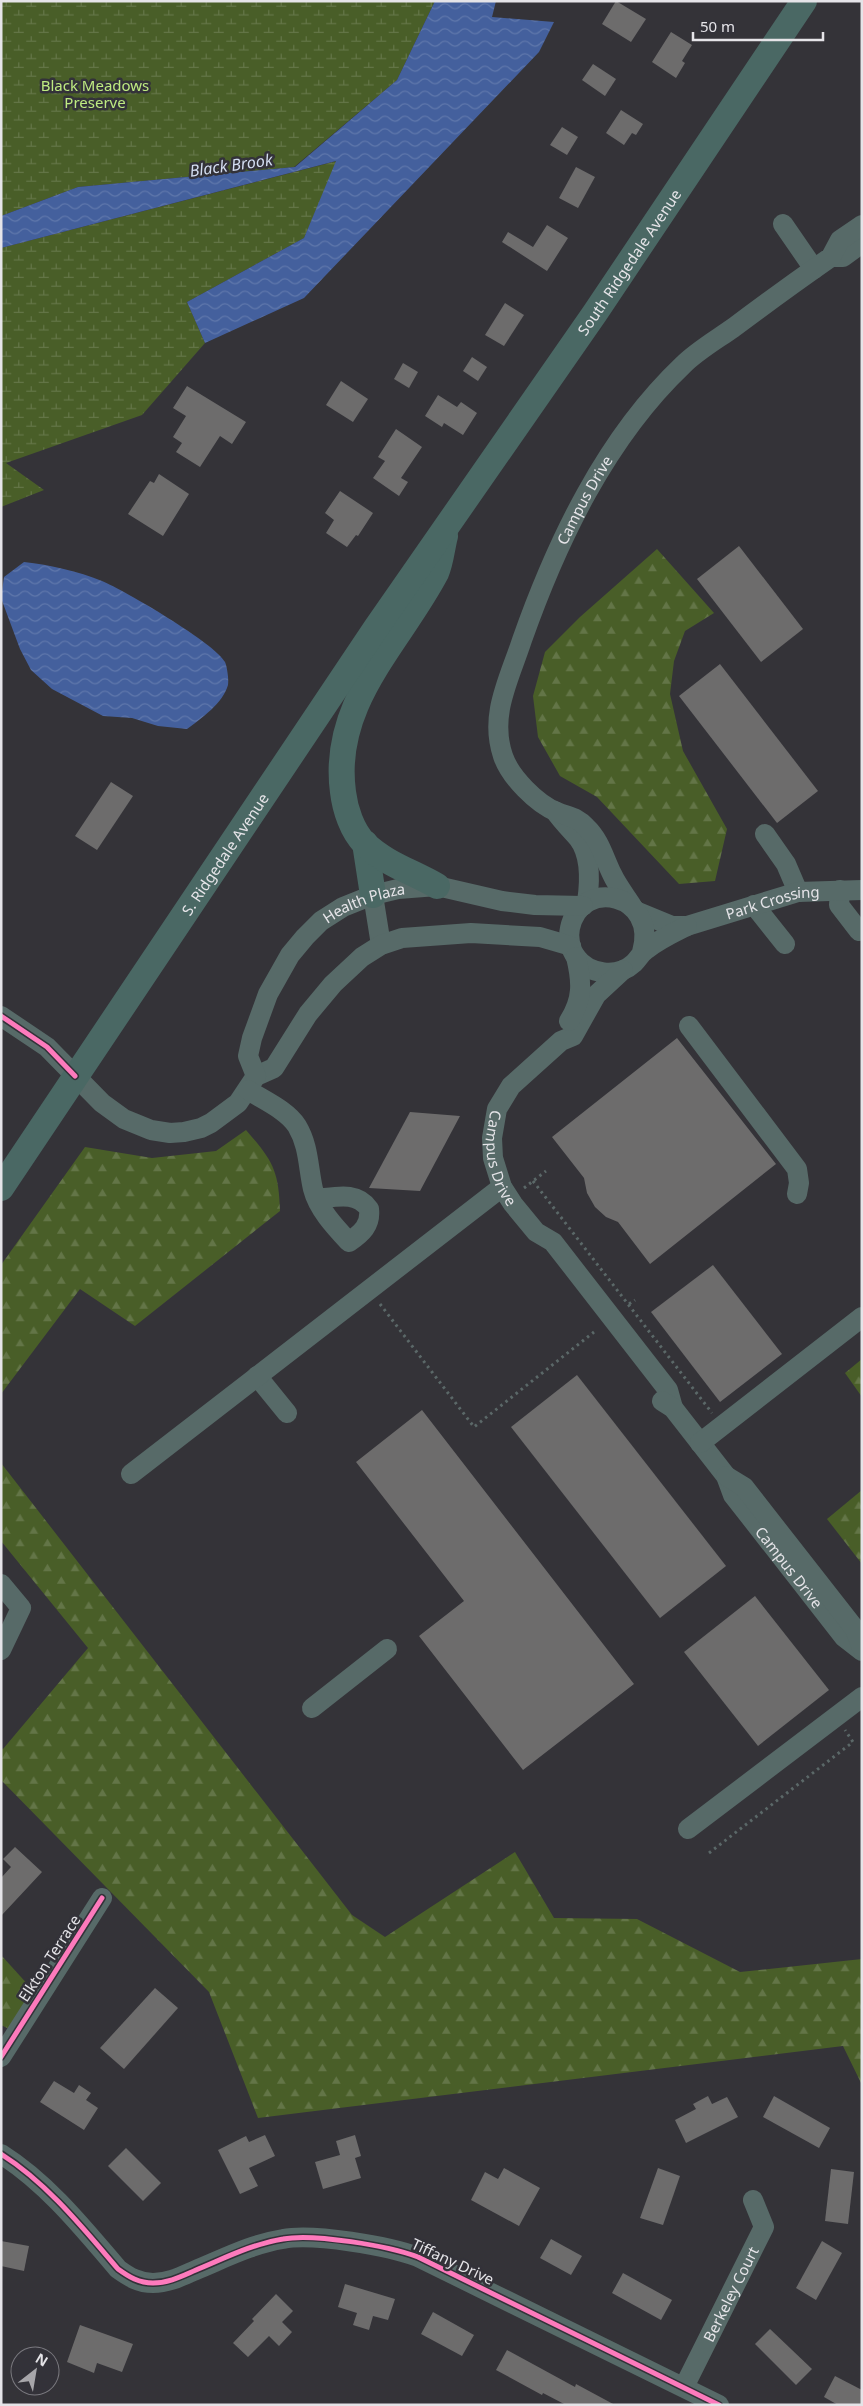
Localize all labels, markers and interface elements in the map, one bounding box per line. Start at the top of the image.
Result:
scale bar [693,10,823,42]
text: 50 m [700,16,735,36]
park label: Black Meadows Preserve [41,75,149,112]
water label: Black Brook [188,148,275,182]
street label: South Ridgedale Avenue [573,185,685,339]
street label: Campus Drive [552,452,617,548]
street label: S. Ridgedale Avenue [177,789,273,919]
street label: Health Plaza [319,878,406,927]
street label: Park Crossing [723,881,820,924]
street label: Campus Drive [481,1109,522,1210]
street label: Campus Drive [751,1522,828,1612]
street label: Elkton Terrace [13,1911,85,2005]
street label: Tiffany Drive [408,2233,498,2289]
street label: Berkeley Court [698,2242,763,2345]
north arrow [10,2346,60,2396]
text: N [32,2348,52,2371]

